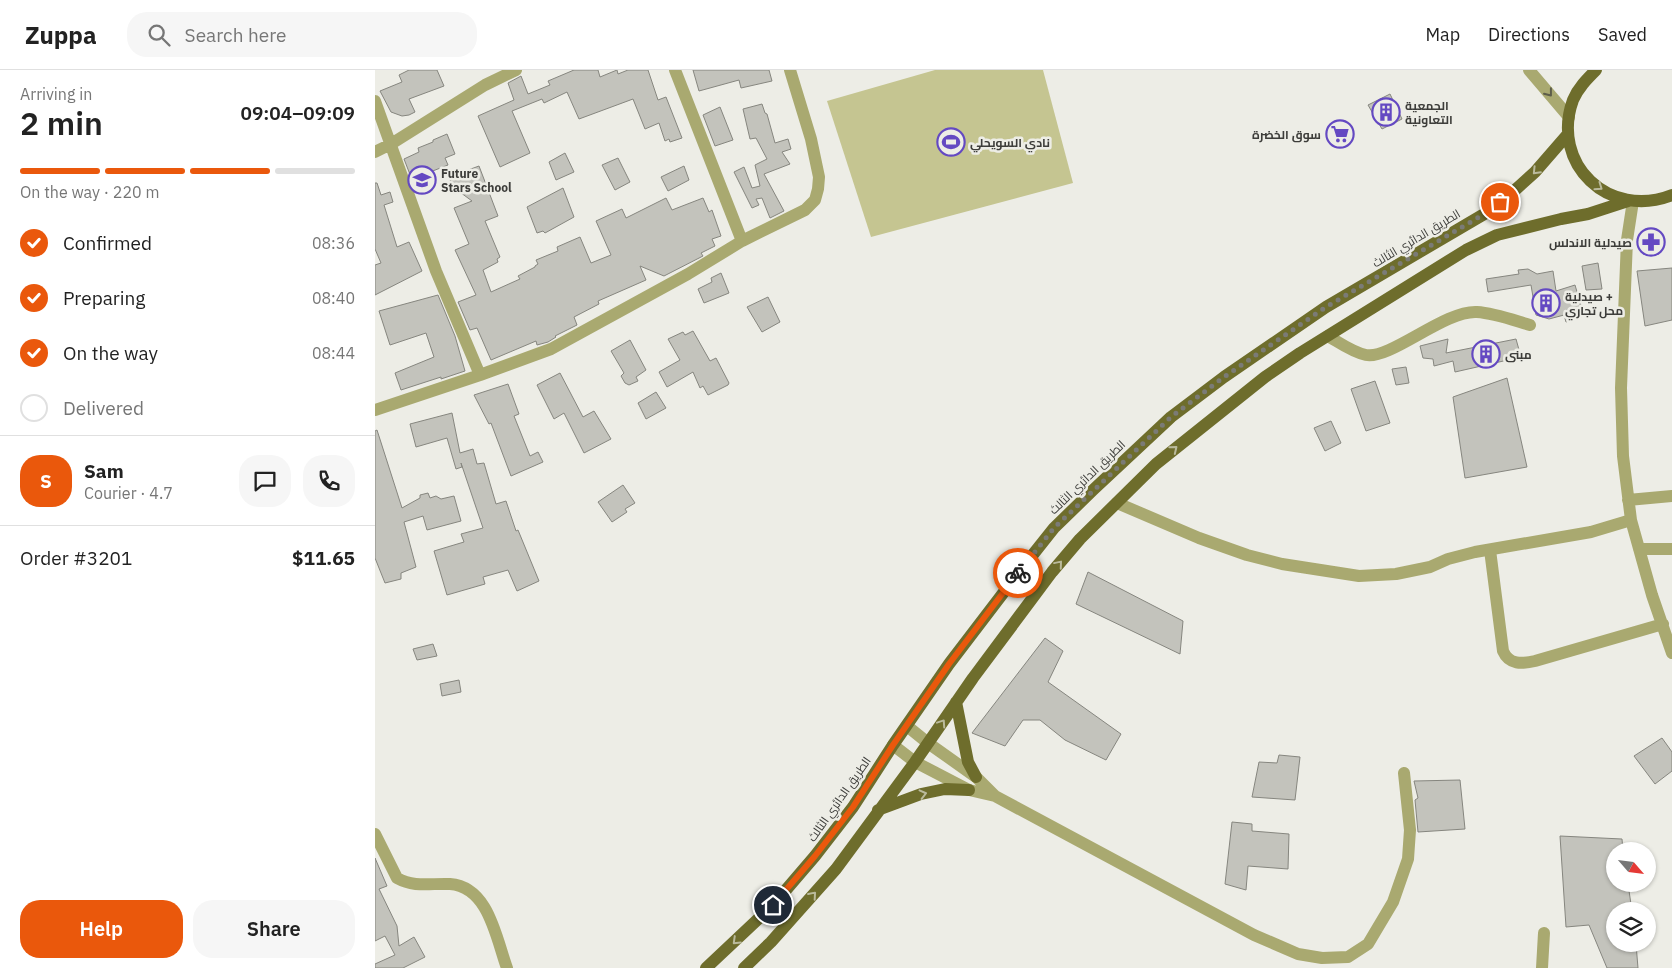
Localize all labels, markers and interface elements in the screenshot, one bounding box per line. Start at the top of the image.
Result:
search box [127,12,477,57]
text: Zuppa [25,19,97,51]
icon: search [145,21,173,49]
text: Search here [185,23,286,47]
text: Map [1425,23,1460,46]
text: Directions [1488,23,1570,46]
text: Saved [1598,23,1647,46]
text: Arriving in [20,84,92,104]
one-way arrow [1543,87,1552,97]
building icon: الجمعية التعاونية [1371,97,1401,127]
place label: الجمعية التعاونية [1405,98,1453,128]
text: 09:04–09:09 [241,101,355,125]
text: 2 min [20,102,103,144]
supermarket icon: سوق الخضرة [1325,119,1355,149]
sports icon: نادي السويحلي [936,127,966,157]
place label: سوق الخضرة [1252,127,1321,143]
place label: نادي السويحلي [970,135,1050,153]
school or university icon: Future Stars School [407,165,437,195]
one-way arrow [1533,165,1542,174]
place label: Future Stars School [441,166,512,195]
pin [1479,181,1521,223]
one-way arrow [1593,181,1603,190]
text: On the way · 220 m [20,182,159,202]
icon: bag [1486,188,1514,216]
street label: الطريق الدائري الثالث [1369,206,1464,273]
pharmacy icon: صيدلية الاندلس [1636,227,1666,257]
icon: check [20,229,48,257]
text: Confirmed [63,231,152,255]
text: 08:36 [312,233,355,253]
place label: صيدلية الاندلس [1549,235,1632,251]
icon: check [20,284,48,312]
text: Preparing [63,286,145,310]
text: 08:40 [312,288,355,308]
building icon: صيدلية + محل تجاري [1531,288,1561,318]
place label: صيدلية + محل تجاري [1565,289,1623,321]
icon: check [20,339,48,367]
building icon: مبنى [1471,339,1501,369]
text: On the way [63,341,158,365]
text: 08:44 [312,343,355,363]
place label: مبنى [1505,347,1532,363]
text: Delivered [63,396,144,420]
street label: الطريق الدائري الثالث [1046,437,1130,519]
one-way arrow [1168,447,1177,455]
button: chat [239,455,291,507]
button: phone [303,455,355,507]
text: Sam [84,459,124,483]
text: S [40,469,52,493]
text: Courier · 4.7 [84,483,173,503]
text: Order #3201 [20,546,132,570]
text: $11.65 [292,546,355,570]
courier [993,548,1043,598]
icon: bike [1004,559,1032,587]
one-way arrow [1054,561,1062,570]
one-way arrow [936,719,945,728]
street label: الطريق الدائري الثالث [804,754,876,846]
one-way arrow [918,789,927,800]
north arrow [1606,842,1656,892]
map controls [1606,842,1656,952]
pin [752,884,794,926]
icon: home [759,891,787,919]
one-way arrow [807,891,816,900]
button: Help [20,900,183,958]
button: Share [193,900,355,958]
button: layers [1606,902,1656,952]
one-way arrow [732,935,741,944]

